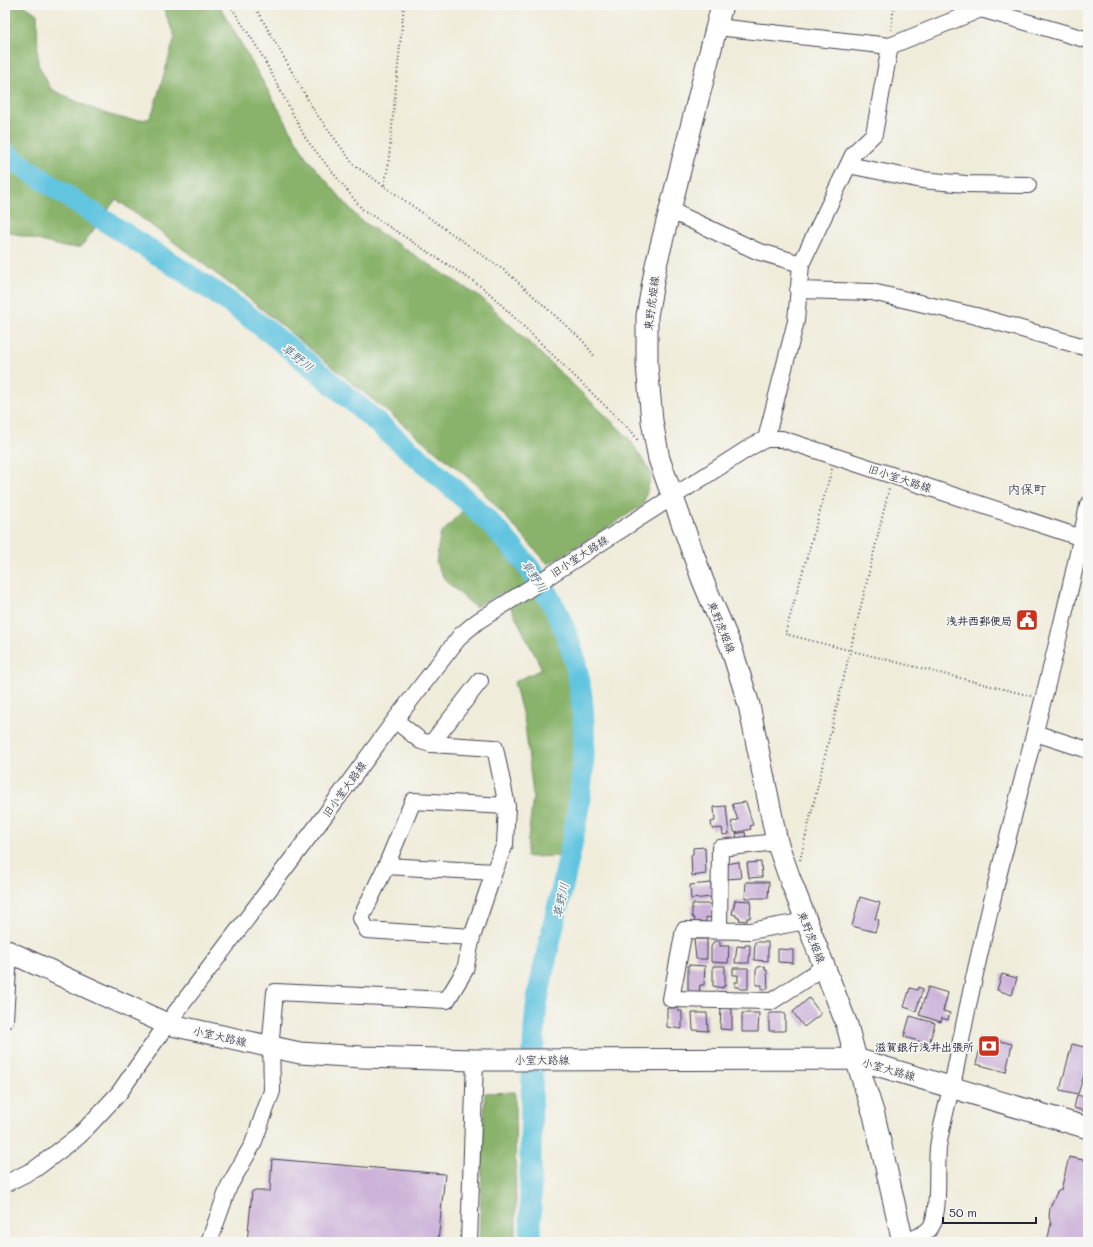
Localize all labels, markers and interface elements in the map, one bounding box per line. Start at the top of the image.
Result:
street label: 東野虎姫線 [640,275,662,331]
water label: 草野川 [279,340,317,374]
street label: 旧小室大路線 [866,461,934,495]
district label: 内保町 [1007,480,1047,497]
street label: 旧小室大路線 [547,532,611,580]
water label: 草野川 [518,557,552,595]
street label: 東野虎姫線 [705,599,739,655]
public building icon: 浅井西郵便局 [1014,607,1040,633]
place label: 浅井西郵便局 [946,613,1012,628]
street label: 旧小室大路線 [319,758,369,820]
water label: 草野川 [548,881,572,919]
street label: 東野虎姫線 [795,909,829,965]
street label: 小室大路線 [192,1023,248,1049]
bank icon: 滋賀銀行浅井出張所 [976,1033,1002,1059]
place label: 滋賀銀行浅井出張所 [875,1039,974,1054]
street label: 小室大路線 [515,1052,570,1067]
street label: 小室大路線 [860,1054,918,1084]
scale bar [943,1199,1036,1225]
text: 50 m [949,1204,977,1220]

